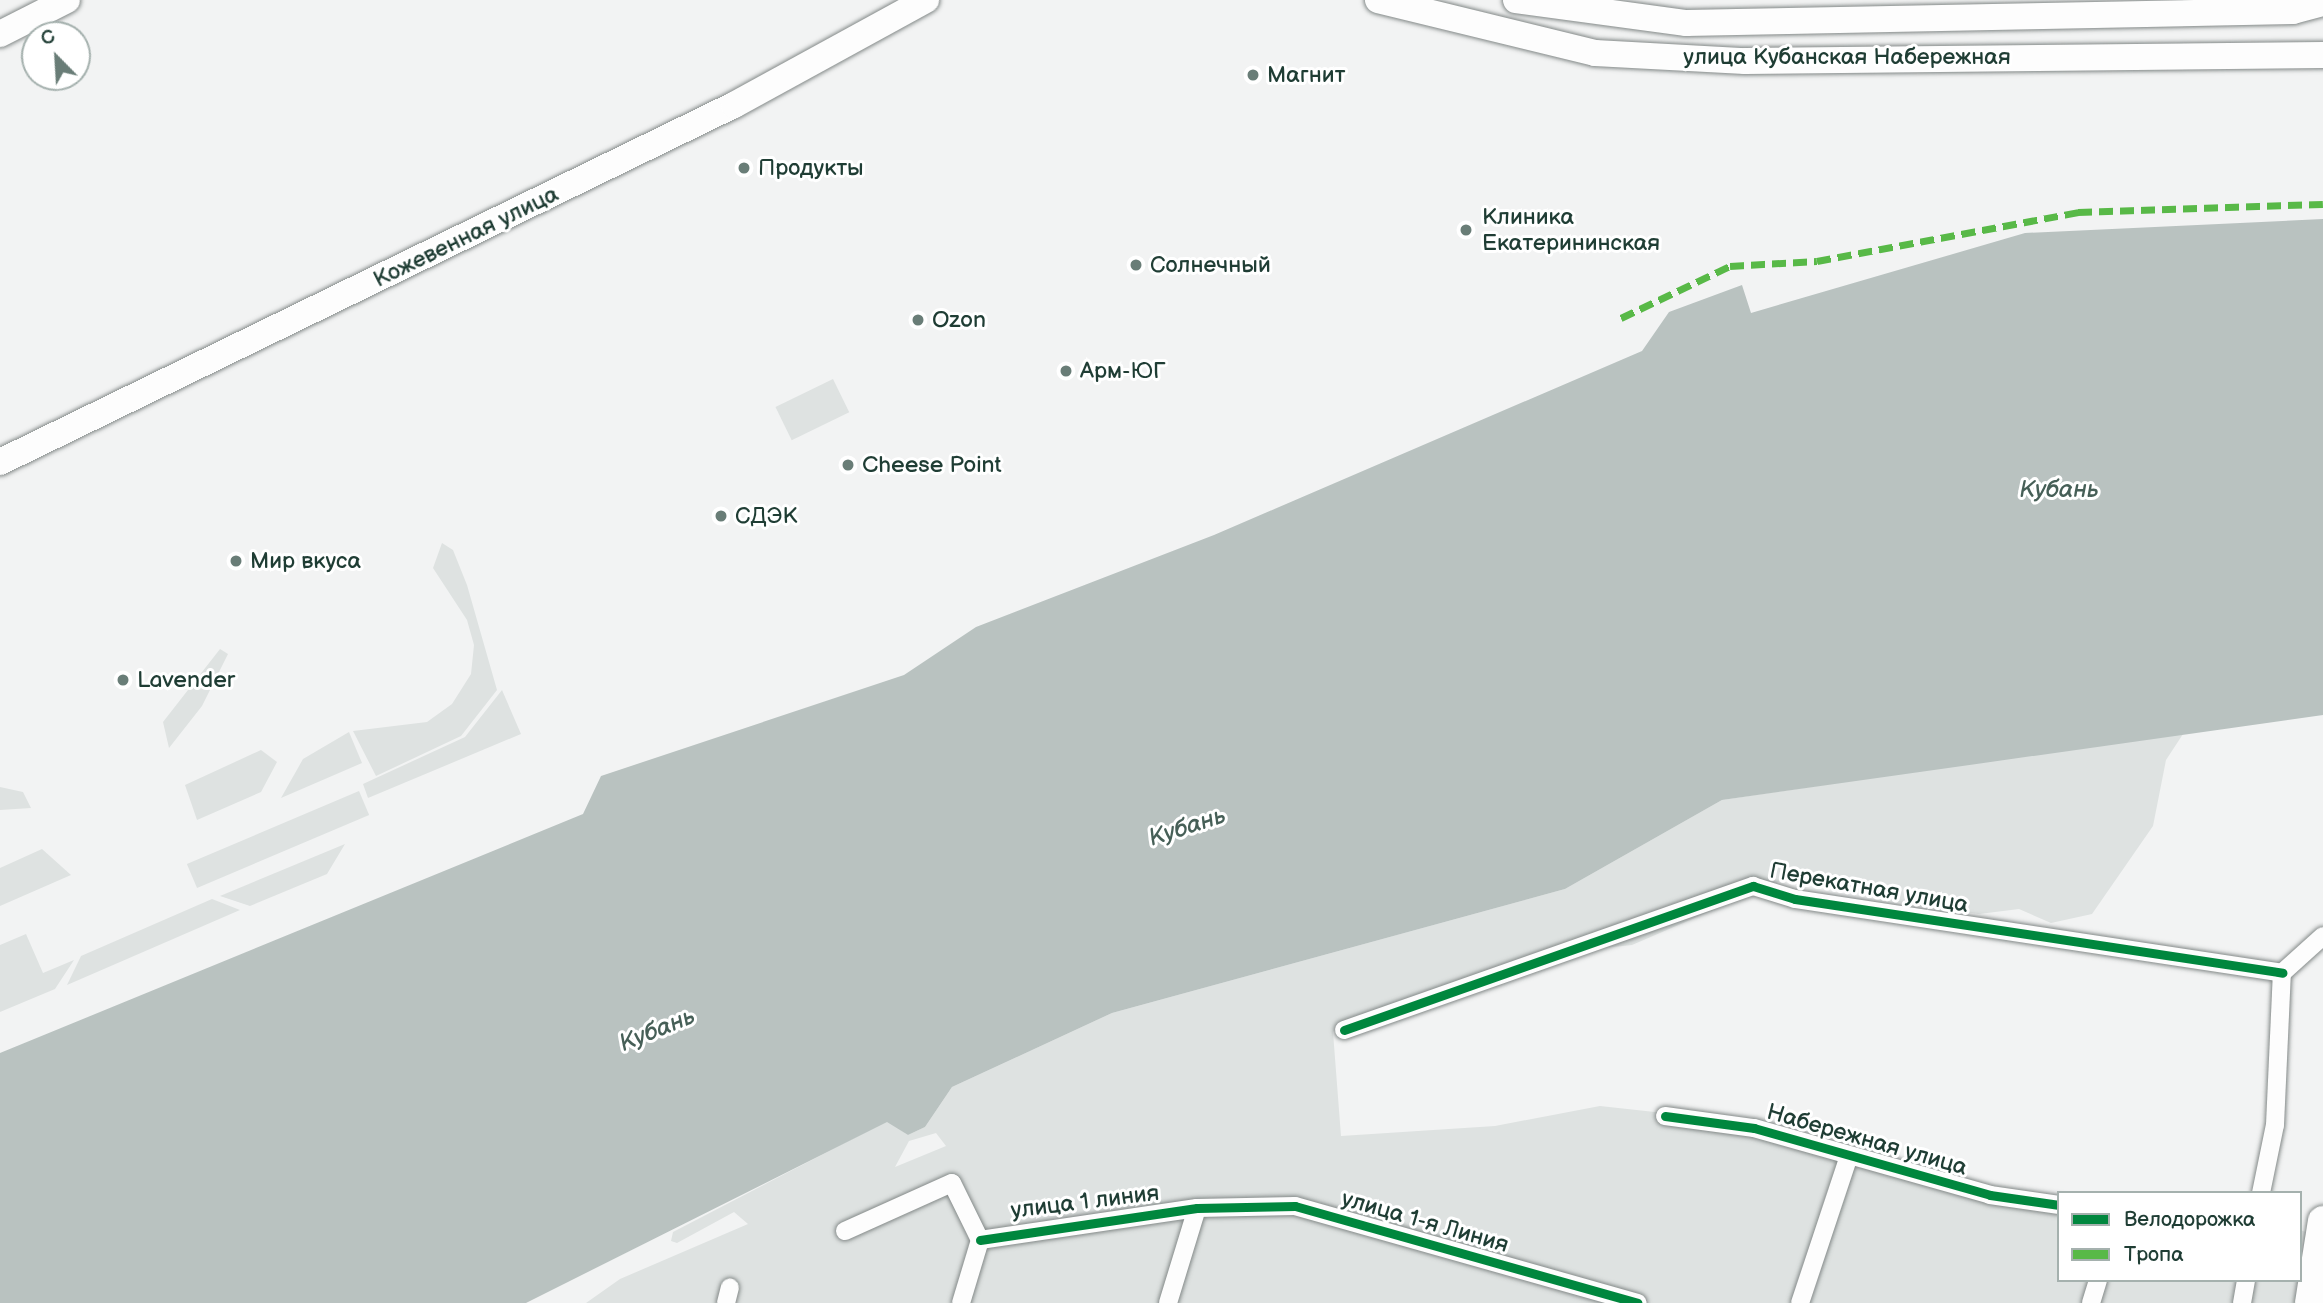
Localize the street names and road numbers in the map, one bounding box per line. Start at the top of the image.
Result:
street label: улица Кубанская Набережная [1683,43,2011,71]
street label: Кожевенная улица [369,180,563,294]
street label: Перекатная улица [1768,857,1970,919]
street label: Набережная улица [1764,1098,1970,1182]
street label: улица 1 линия [1009,1179,1161,1225]
street label: улица 1-я Линия [1338,1185,1512,1259]

